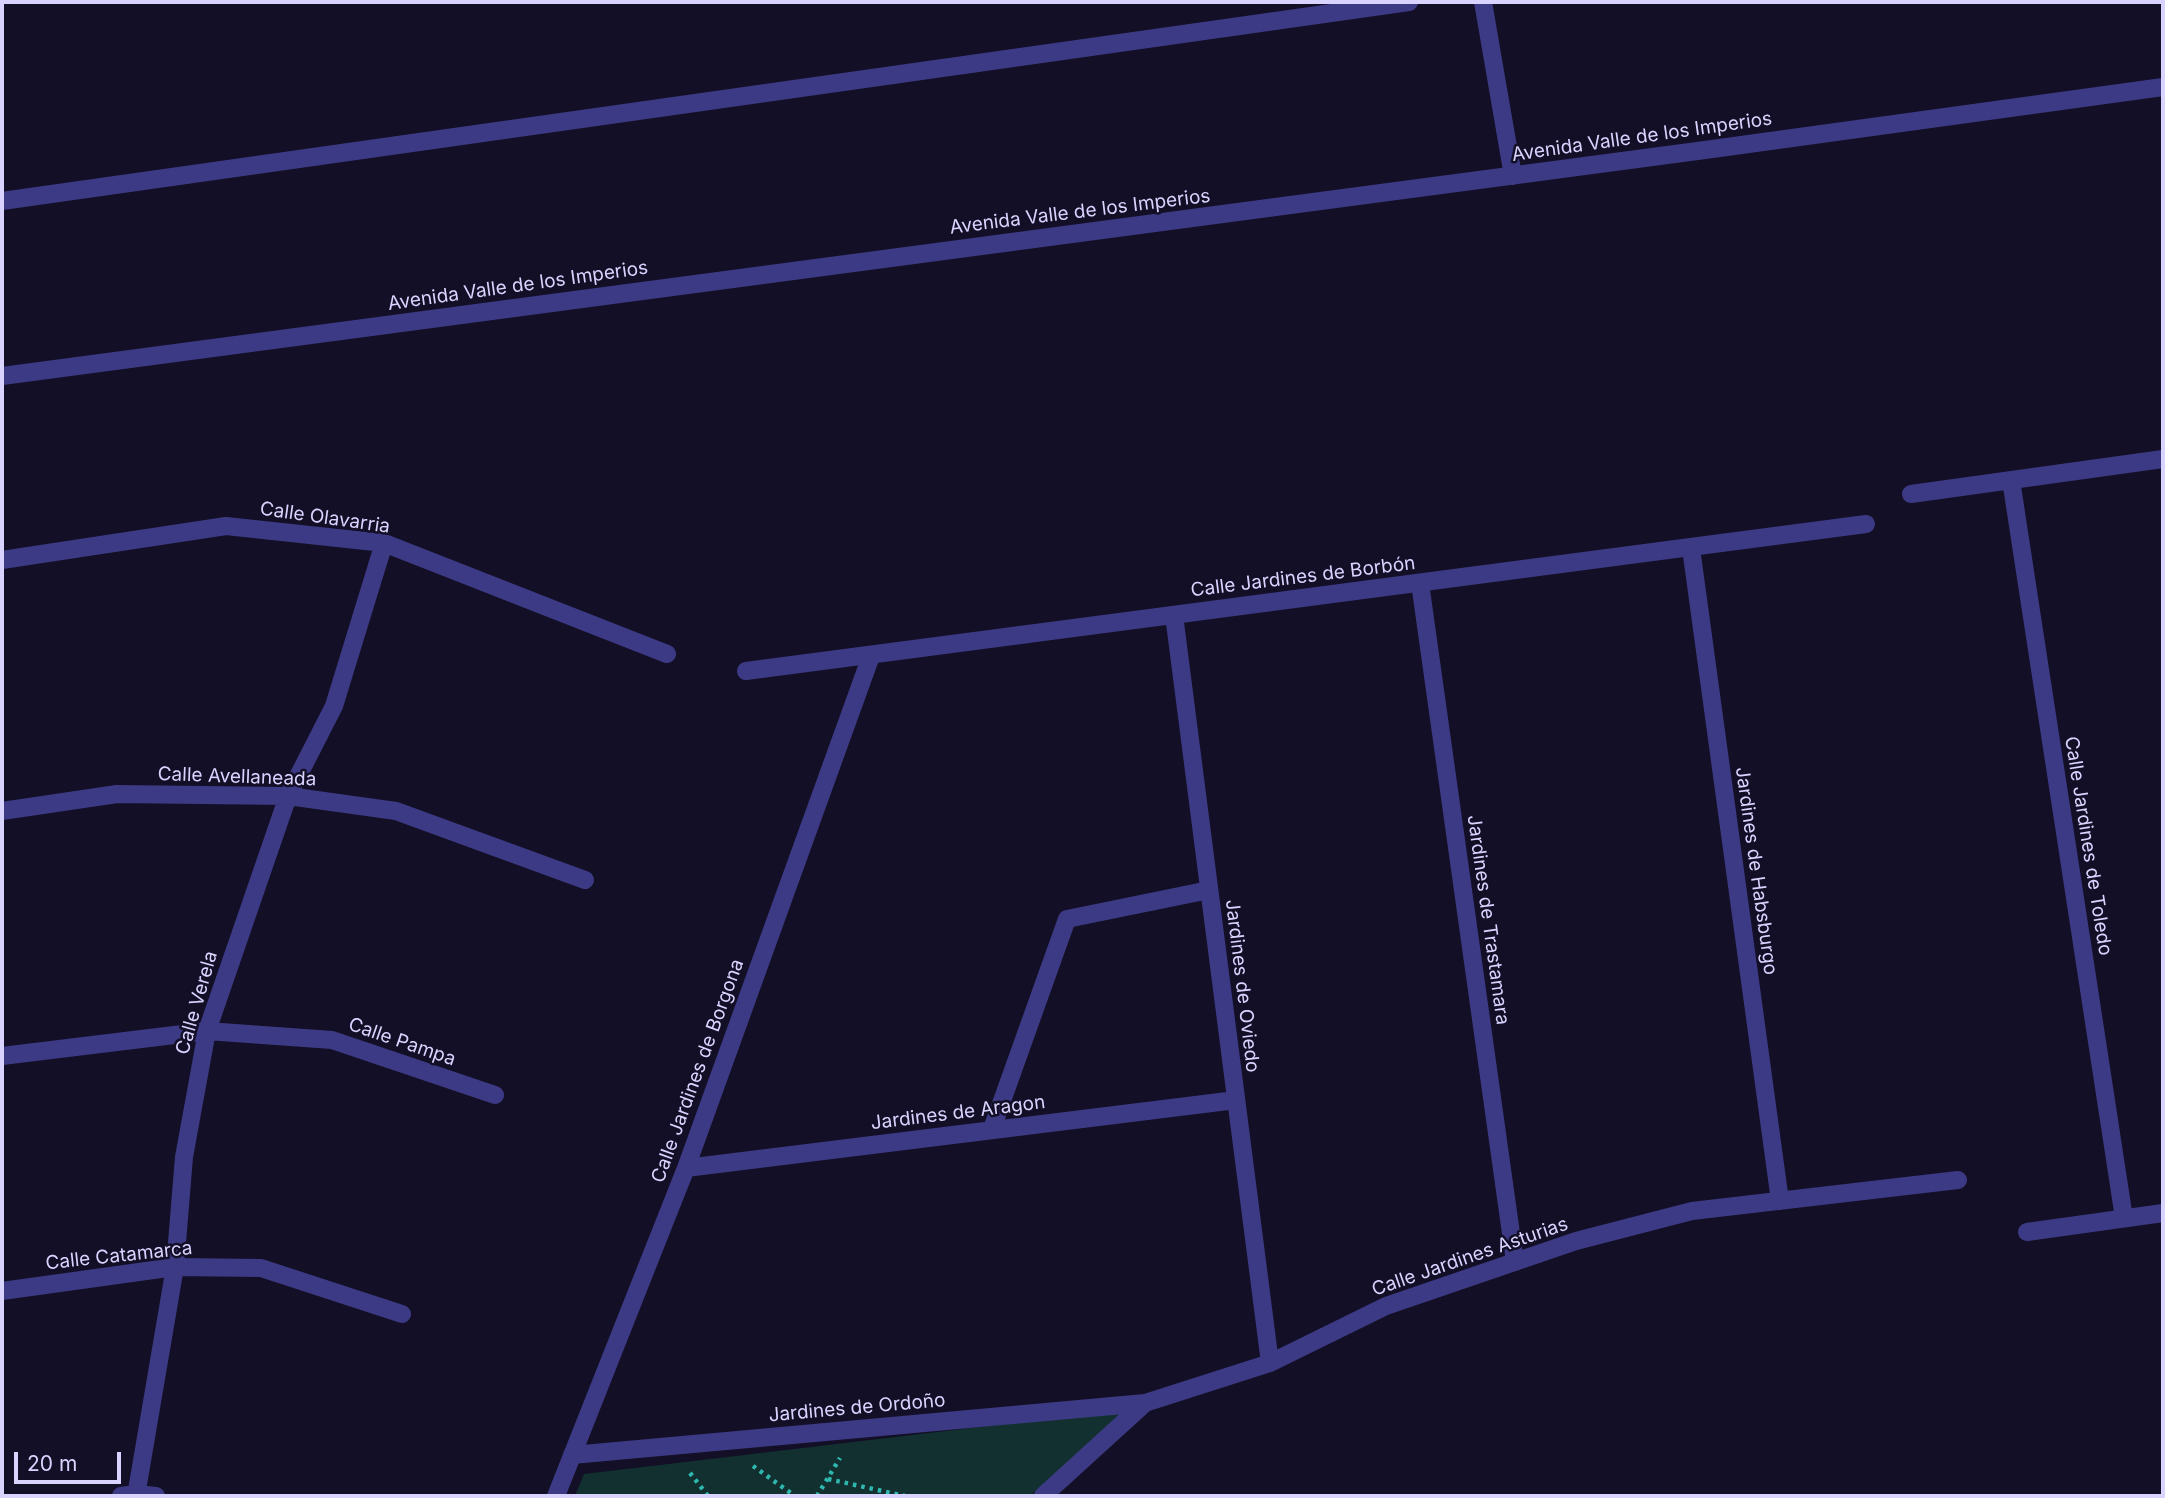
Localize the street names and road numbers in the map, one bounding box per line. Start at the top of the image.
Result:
street label: Avenida Valle de los Imperios [1510,107,1774,167]
street label: Avenida Valle de los Imperios [948,185,1212,239]
street label: Avenida Valle de los Imperios [386,256,650,316]
street label: Calle Olavarria [258,498,392,538]
street label: Calle Jardines de Borbón [1189,552,1417,602]
street label: Calle Jardines de Toledo [2059,735,2117,957]
street label: Calle Avellaneada [157,763,317,791]
street label: Jardines de Habsburgo [1730,766,1782,976]
street label: Jardines de Trastamara [1462,814,1514,1026]
street label: Jardines de Oviedo [1220,898,1264,1074]
street label: Calle Verela [171,949,223,1057]
street label: Calle Jardines de Borgona [647,956,749,1186]
street label: Calle Pampa [345,1013,459,1071]
street label: Jardines de Aragon [870,1091,1046,1135]
street label: Calle Jardines Asturias [1369,1213,1571,1301]
street label: Calle Catamarca [44,1237,194,1275]
street label: Jardines de Ordoño [768,1389,946,1427]

